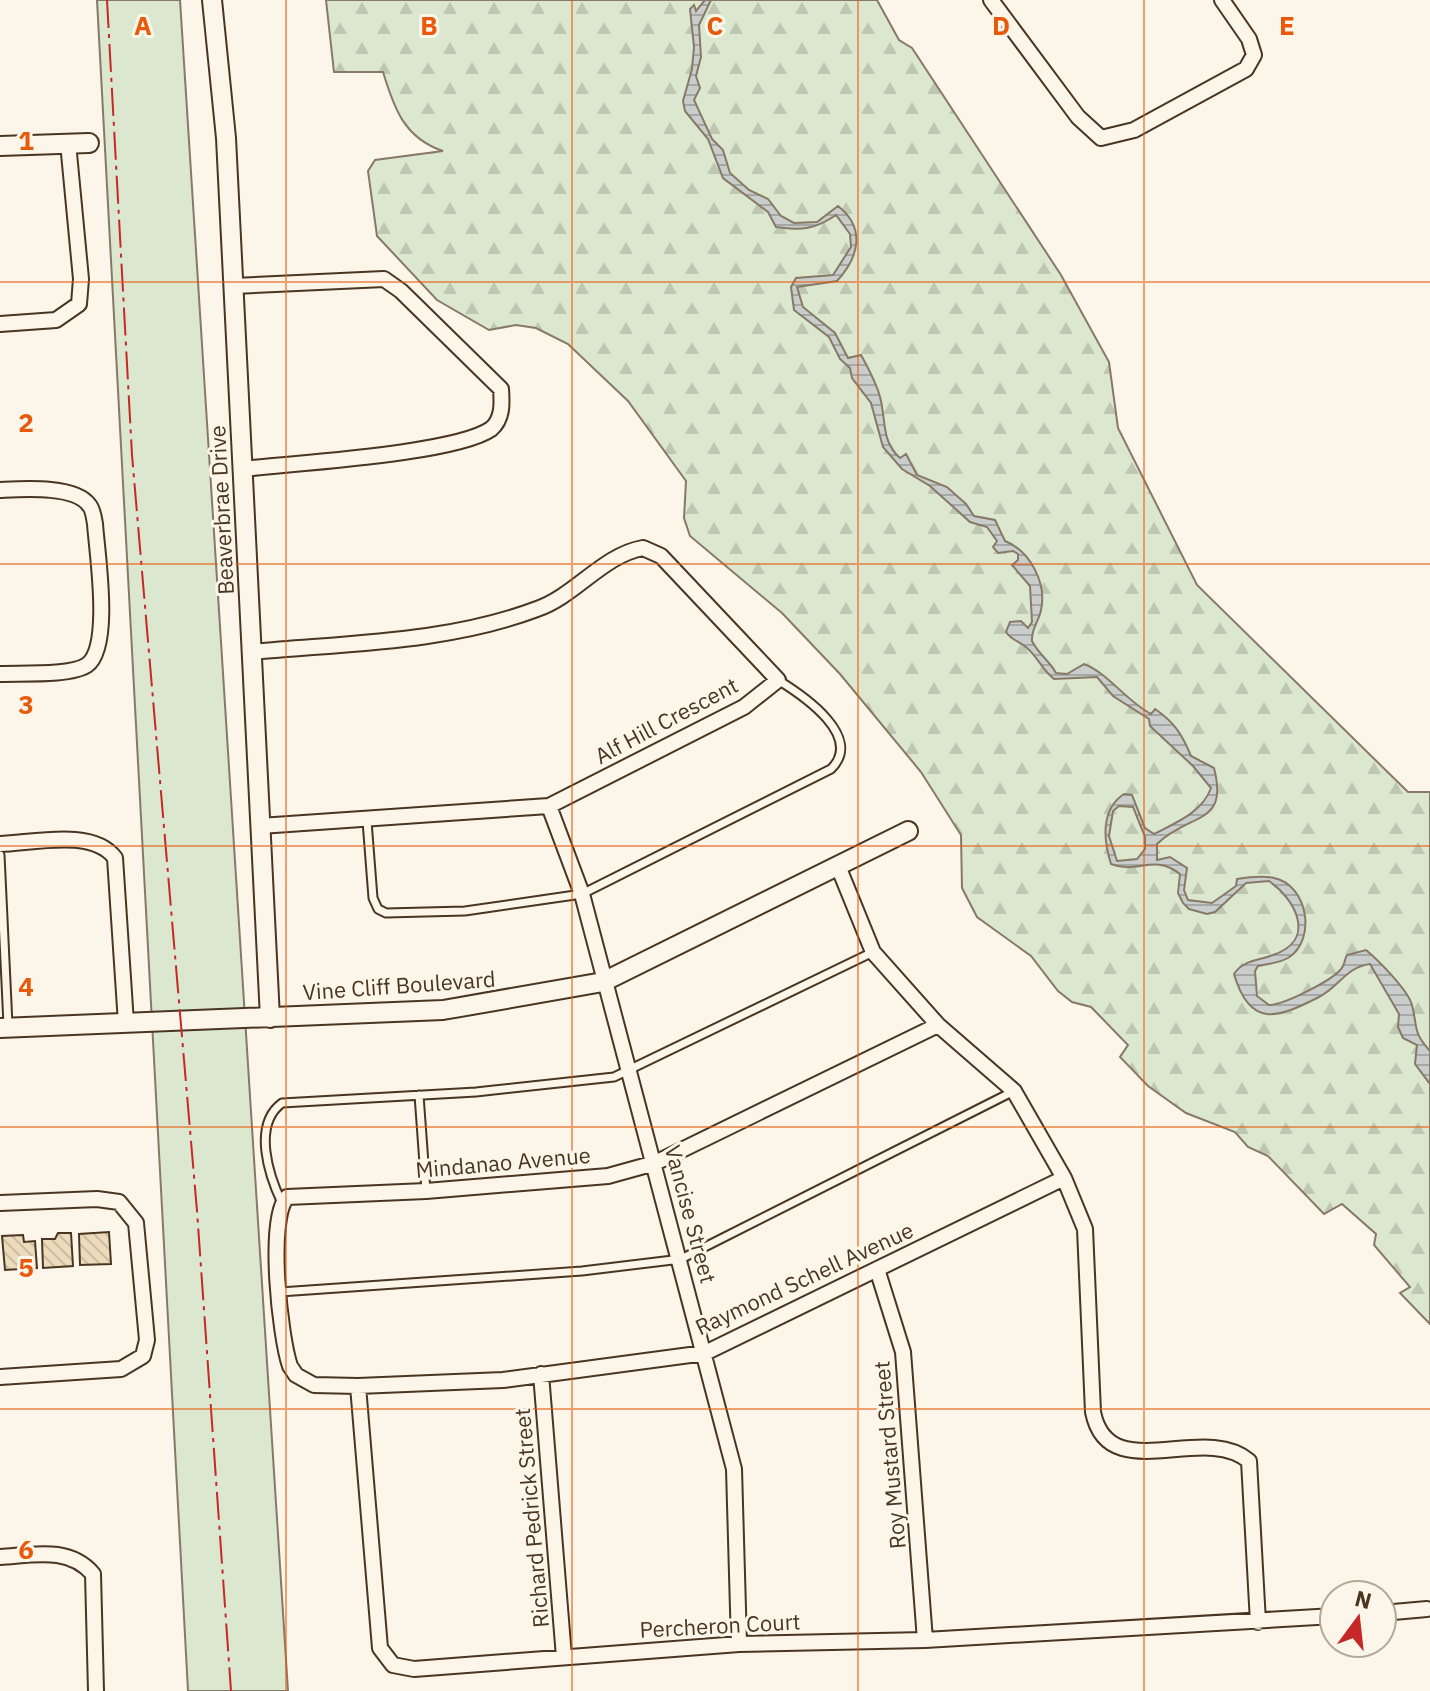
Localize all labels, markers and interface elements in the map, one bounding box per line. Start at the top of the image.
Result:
text: A [134,8,152,42]
text: B [420,8,438,42]
text: C [707,8,724,42]
text: D [992,8,1010,42]
text: E [1279,8,1295,42]
text: 1 [18,123,34,157]
text: 2 [18,405,34,439]
street label: Beaverbrae Drive [202,425,240,595]
street label: Alf Hill Crescent [589,670,743,770]
text: 3 [18,687,34,721]
street label: Vine Cliff Boulevard [302,964,496,1006]
text: 4 [18,969,34,1003]
street label: Mindanao Avenue [414,1140,592,1184]
street label: Vancise Street [659,1142,723,1286]
street label: Raymond Schell Avenue [690,1215,918,1341]
text: 5 [18,1250,34,1284]
street label: Roy Mustard Street [866,1360,912,1550]
street label: Richard Pedrick Street [507,1407,555,1629]
text: 6 [18,1532,34,1566]
north arrow [1318,1579,1398,1659]
text: N [1352,1583,1375,1615]
street label: Percheron Court [639,1606,801,1644]

